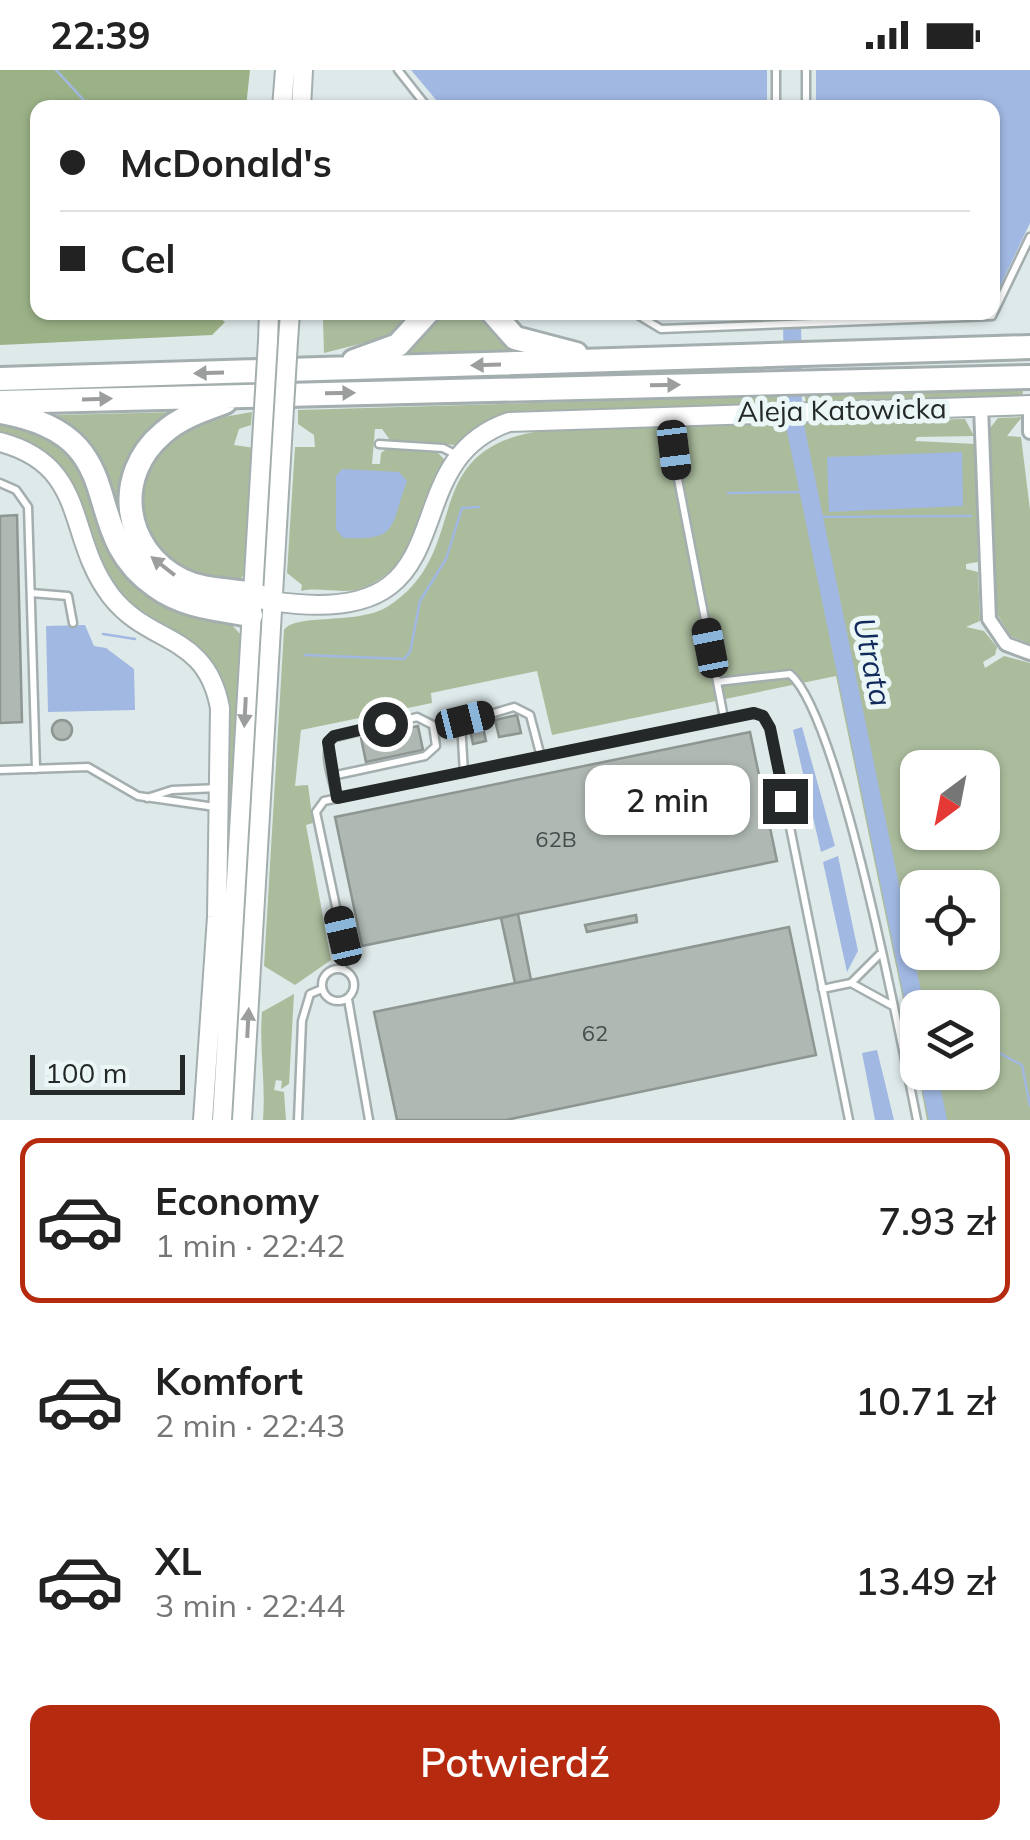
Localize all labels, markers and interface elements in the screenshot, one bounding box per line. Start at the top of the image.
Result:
text: 22:39 [50,11,151,59]
text: McDonald's [120,139,332,187]
text: Cel [120,235,175,283]
one-way arrow [470,358,502,374]
one-way arrow [192,365,224,381]
one-way arrow [649,376,681,392]
one-way arrow [324,384,356,400]
street label: Aleja Katowicka [737,390,947,429]
one-way arrow [82,391,114,407]
car [655,418,693,482]
one-way arrow [151,556,177,577]
water label: Utrata [845,614,901,710]
car [690,616,730,680]
one-way arrow [237,696,253,728]
car [432,698,498,742]
route start [363,702,408,747]
north arrow [900,750,1000,850]
map controls [900,750,1000,1090]
callout: 2 min [585,766,750,836]
route end [763,779,808,824]
text: 2 min [626,780,709,820]
house number: 62B [535,825,577,853]
button: locate [900,870,1000,970]
car [322,903,364,969]
button: layers [900,990,1000,1090]
one-way arrow [240,1006,256,1038]
house number: 62 [582,1019,608,1047]
scale bar [30,1050,185,1094]
text: 100 m [45,1055,127,1090]
icon: car [35,1176,125,1266]
text: Economy [155,1177,319,1225]
text: 7.93 zł [878,1197,995,1245]
text: 1 min · 22:42 [155,1225,345,1265]
icon: car [35,1356,125,1446]
text: Komfort [155,1357,303,1405]
text: 10.71 zł [855,1377,995,1425]
text: 2 min · 22:43 [155,1405,345,1445]
icon: car [35,1536,125,1626]
text: XL [155,1537,202,1585]
text: 13.49 zł [855,1557,995,1605]
text: 3 min · 22:44 [155,1585,345,1625]
button: Potwierdź [30,1705,1000,1820]

